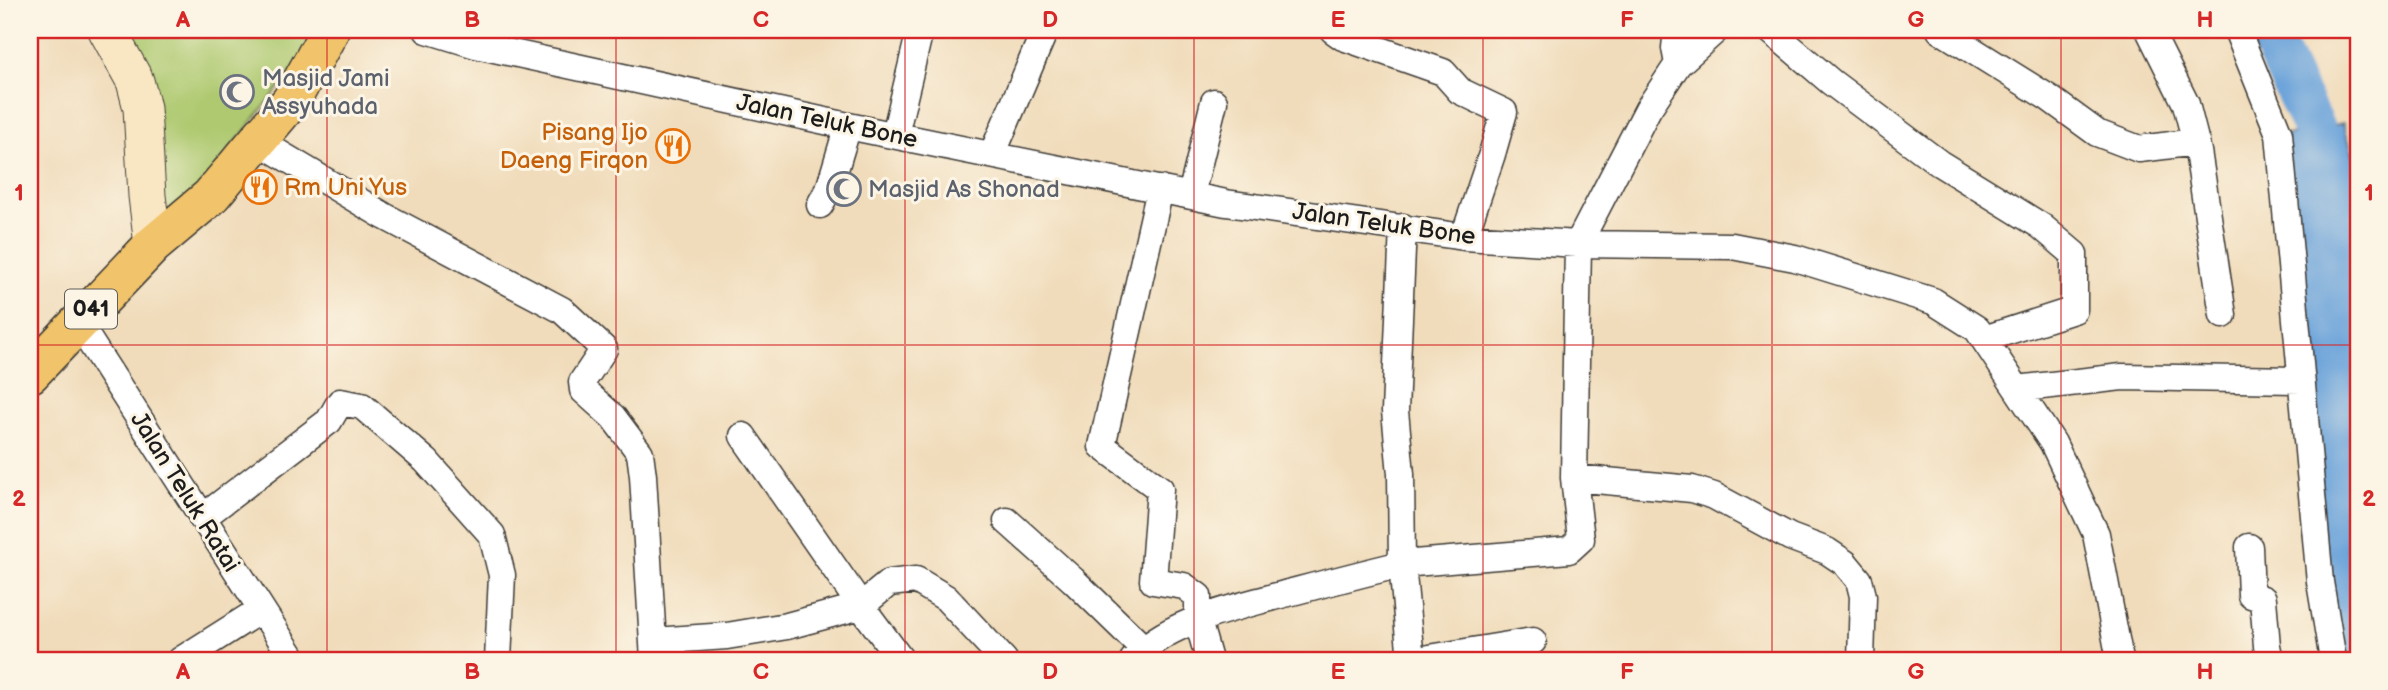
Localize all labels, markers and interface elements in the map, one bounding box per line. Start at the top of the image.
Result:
text: A [175,6,191,34]
text: B [464,6,480,34]
text: C [753,6,769,34]
text: D [1042,6,1058,34]
text: E [1331,6,1346,34]
text: F [1620,6,1634,34]
text: G [1908,6,1925,34]
text: H [2196,6,2214,34]
place label: Masjid Jami Assyuhada [262,64,390,121]
mosque icon: Masjid Jami Assyuhada [218,73,256,111]
street label: Jalan Teluk Bone [734,88,920,154]
place label: Pisang Ijo Daeng Firqon [500,118,648,175]
restaurant icon: Pisang Ijo Daeng Firqon [654,127,692,165]
restaurant icon: Rm Uni Yus [241,168,279,206]
mosque icon: Masjid As Shonad [825,170,863,208]
place label: Rm Uni Yus [284,173,407,202]
place label: Masjid As Shonad [868,175,1060,204]
text: 1 [14,179,24,207]
text: 1 [2364,179,2374,207]
street label: Jalan Teluk Bone [1291,197,1477,251]
road number: 041 [65,290,117,328]
street label: Jalan Teluk Ratai [124,407,246,577]
text: 2 [12,485,26,513]
text: 2 [2362,485,2376,513]
text: A [175,658,191,686]
text: B [464,658,480,686]
text: C [753,658,769,686]
text: D [1042,658,1058,686]
text: E [1331,658,1346,686]
text: F [1620,658,1634,686]
text: G [1908,658,1925,686]
text: H [2196,658,2214,686]

